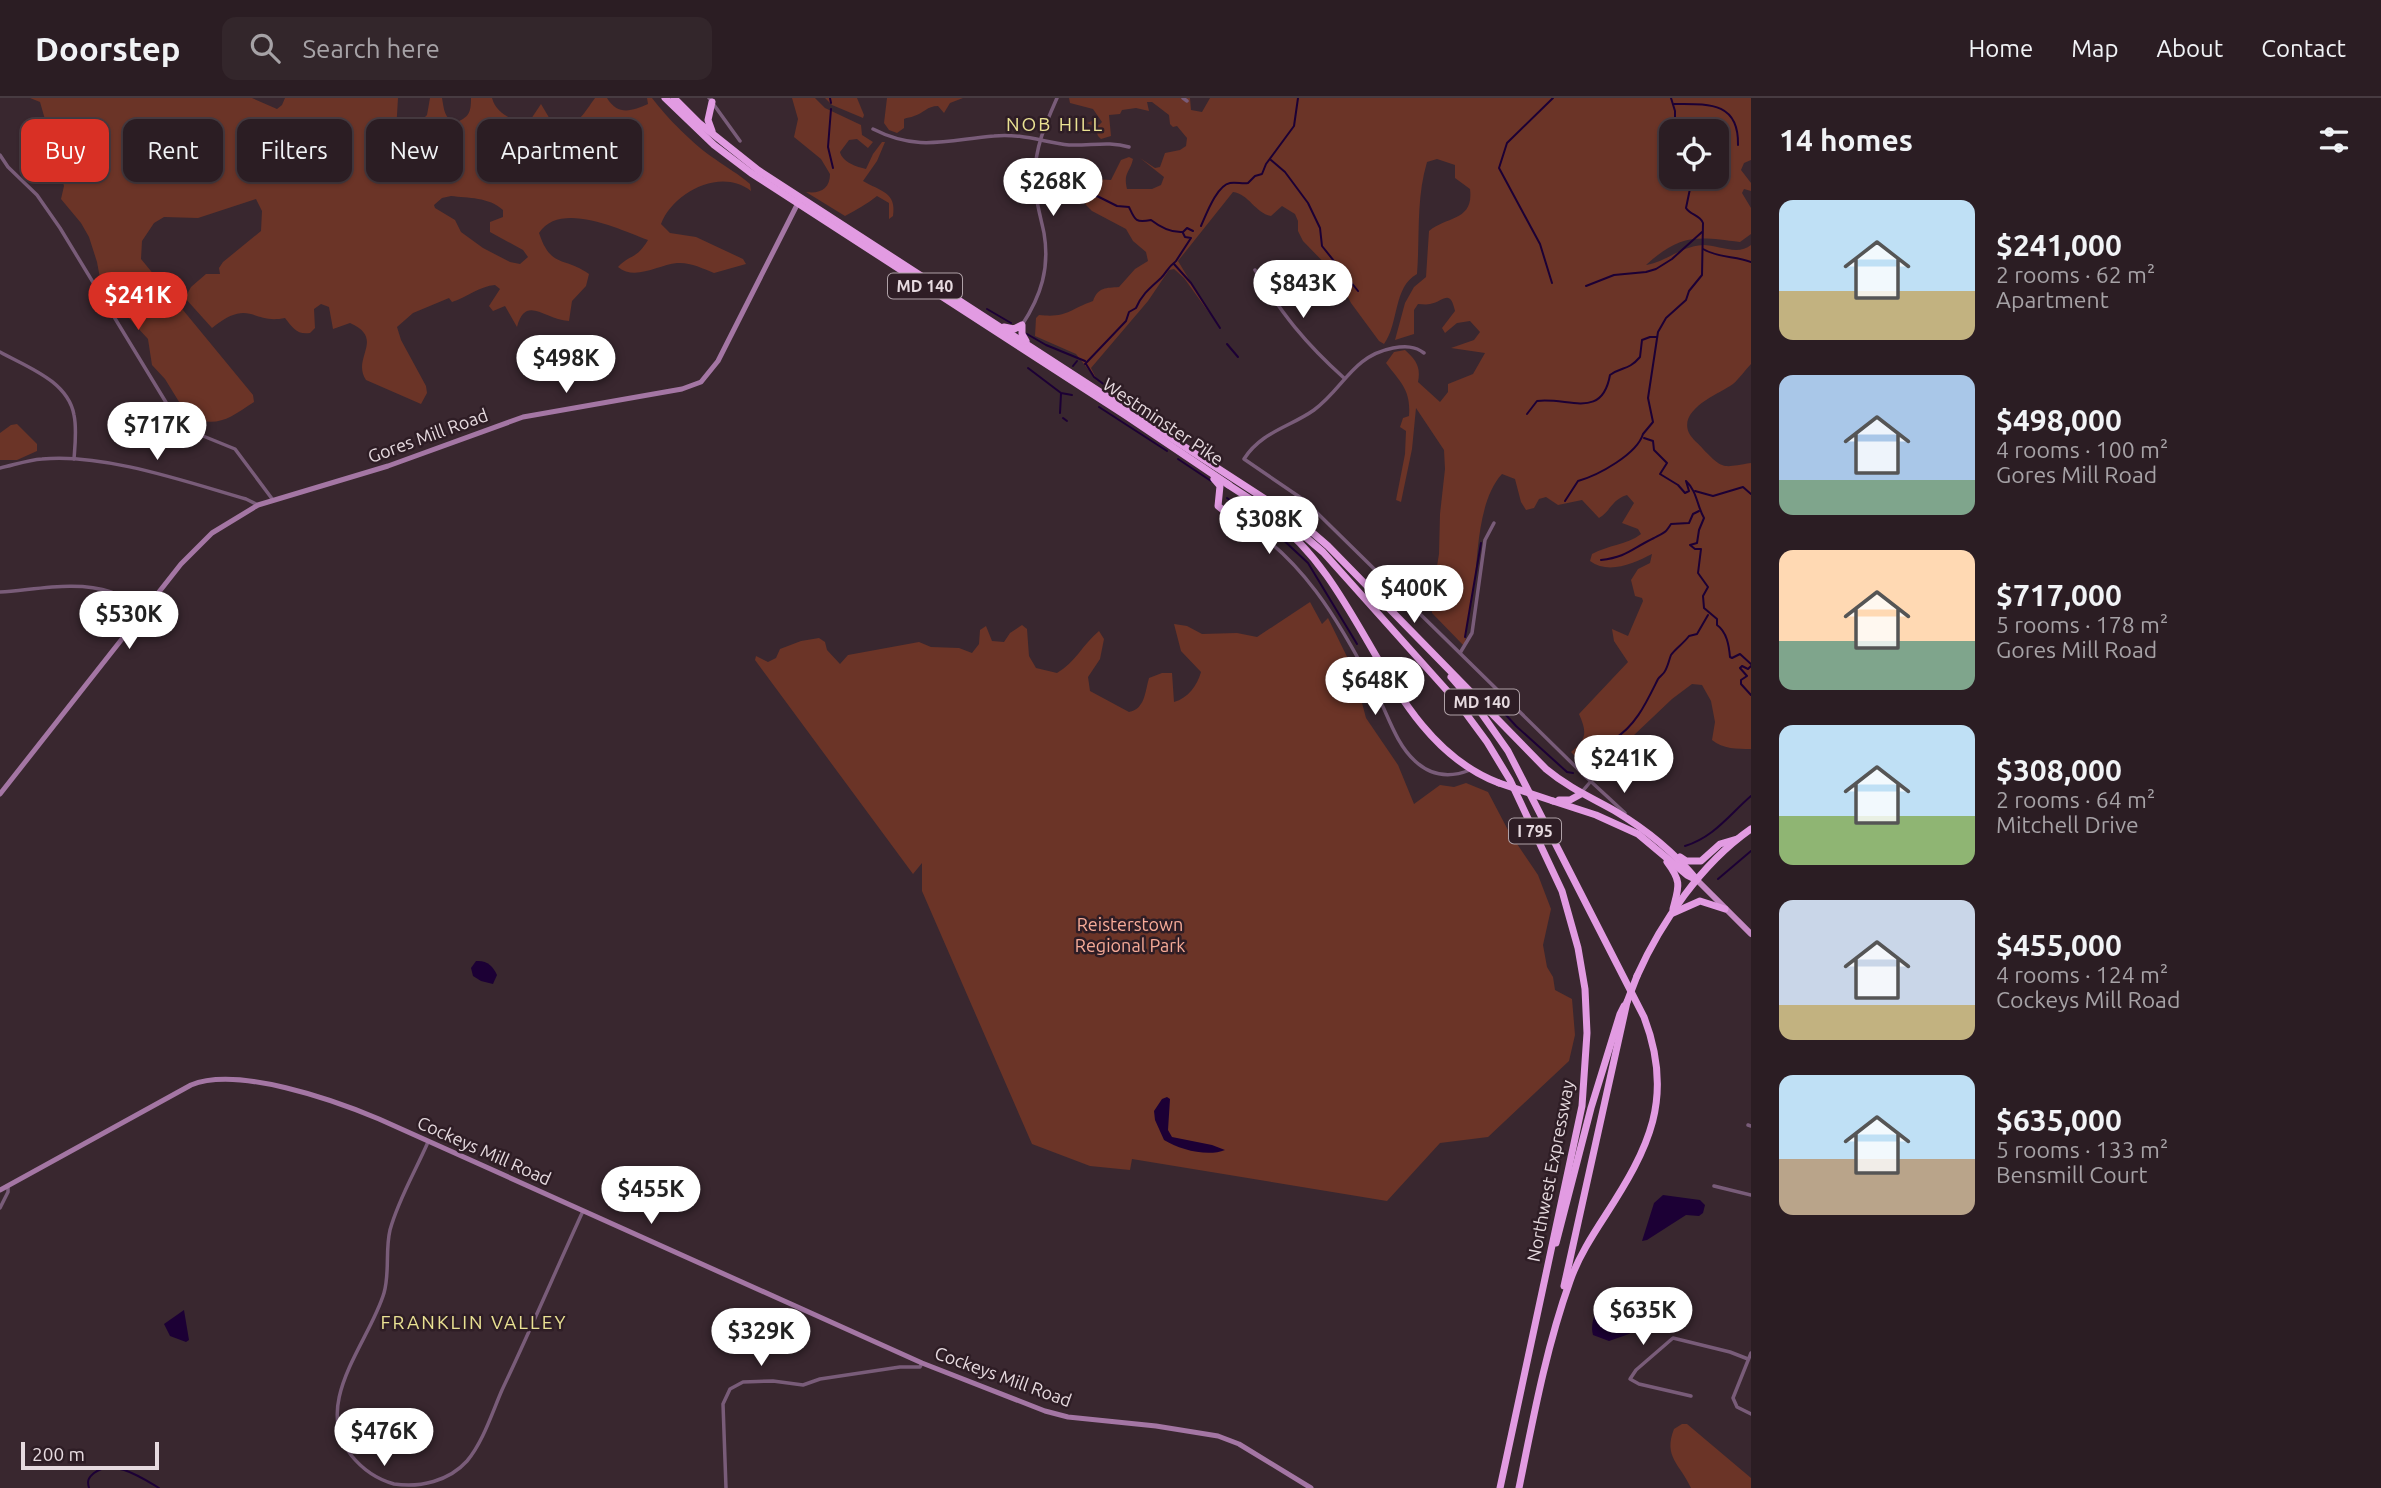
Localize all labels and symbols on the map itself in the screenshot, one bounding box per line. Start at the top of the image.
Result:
district label: NOB HILL [1006,113,1104,135]
pin: $268K [1004,158,1102,218]
pin: $843K [1254,260,1352,320]
pin: $241K [89,272,187,332]
road number: MD 140 [888,274,962,298]
pin: $498K [517,336,615,395]
street label: Westminster Pike [1100,373,1228,469]
pin: $717K [108,402,206,462]
street label: Gores Mill Road [365,404,490,466]
pin: $308K [1220,496,1318,556]
pin: $400K [1365,566,1463,625]
pin: $530K [80,592,178,651]
pin: $648K [1326,658,1424,717]
road number: MD 140 [1445,690,1519,715]
pin: $241K [1575,736,1673,795]
road number: I 795 [1509,818,1561,844]
park label: Reisterstown Regional Park [1075,914,1185,955]
street label: Northwest Expressway [1523,1078,1578,1263]
street label: Cockeys Mill Road [414,1112,554,1189]
pin: $455K [602,1166,700,1226]
pin: $635K [1594,1288,1692,1347]
pin: $329K [712,1308,810,1368]
district label: FRANKLIN VALLEY [381,1311,567,1333]
street label: Cockeys Mill Road [932,1342,1075,1410]
pin: $476K [335,1408,433,1468]
scale bar [21,1439,159,1471]

